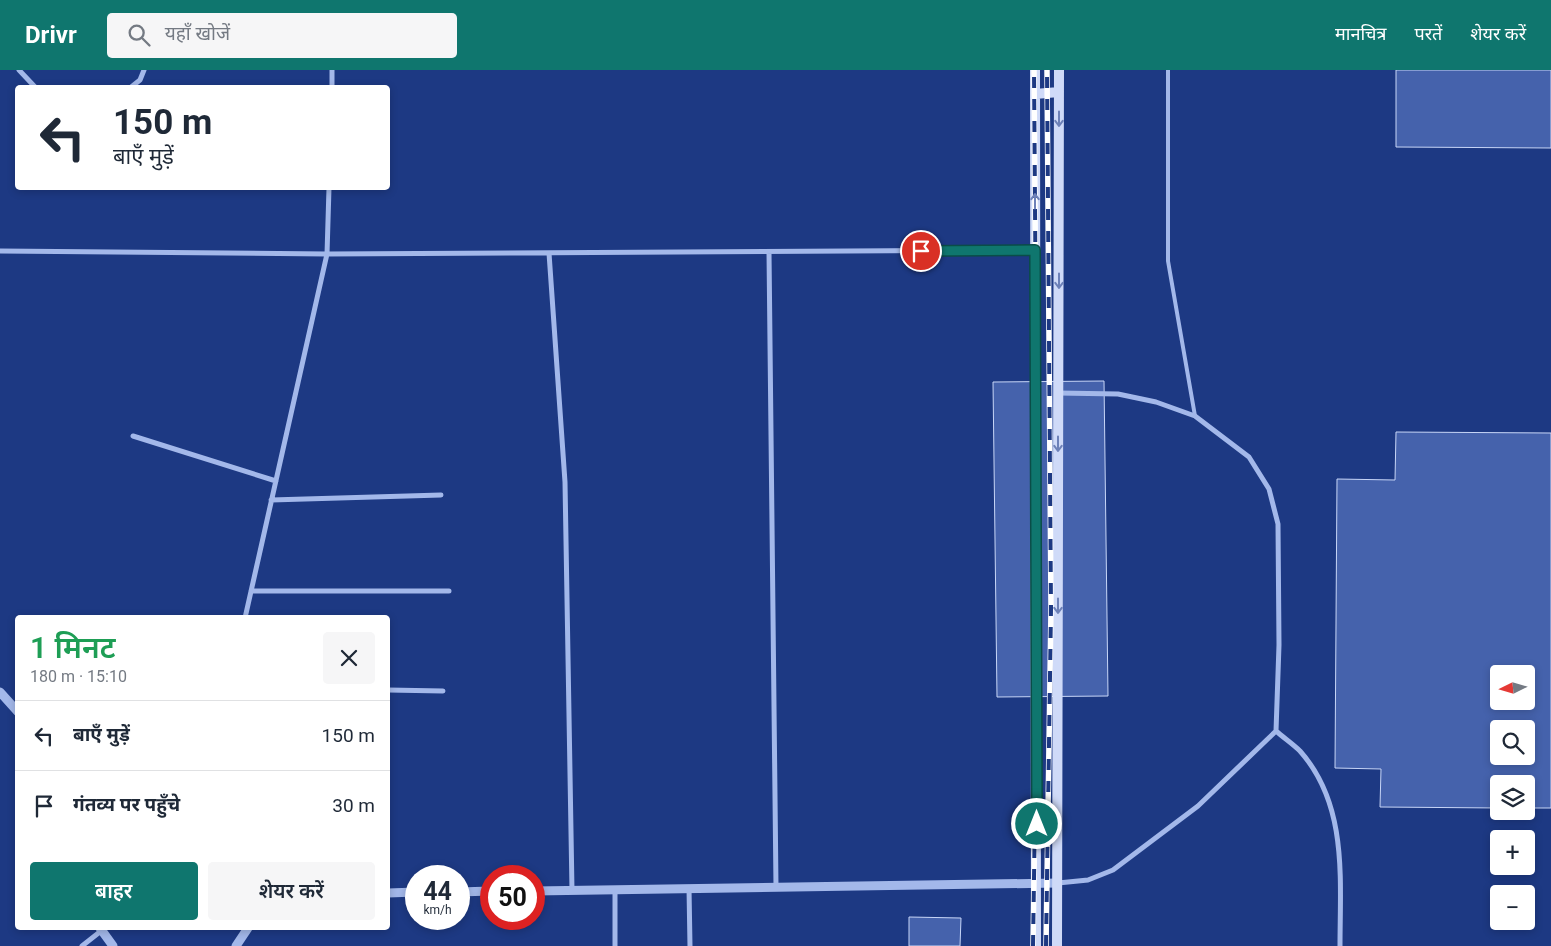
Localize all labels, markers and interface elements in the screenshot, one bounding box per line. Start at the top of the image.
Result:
search box [107,13,457,58]
text: Drivr [25,21,77,49]
icon: search [125,21,153,49]
text: यहाँ खोजें [165,22,230,45]
text: मानचित्र [1335,23,1386,44]
text: परतें [1414,23,1442,44]
text: शेयर करें [1470,23,1526,44]
text: 150 m [113,102,212,143]
icon: left [30,105,95,170]
one-way arrow [1054,110,1064,126]
text: बाएँ मुड़ें [113,144,174,169]
one-way arrow [1030,194,1040,210]
pin [900,230,942,272]
icon: arrive [907,237,935,265]
one-way arrow [1054,272,1064,289]
one-way arrow [1053,435,1063,451]
one-way arrow [1053,598,1063,614]
text: 1 मिनट [30,630,116,665]
button: close [323,632,375,684]
north arrow [1490,665,1535,710]
map controls [1490,665,1535,930]
text: 180 m · 15:10 [30,667,127,686]
button: search [1490,720,1535,765]
icon: left [30,722,58,750]
text: बाएँ मुड़ें [73,723,130,746]
text: 150 m [322,724,375,747]
button: layers [1490,775,1535,820]
icon: arrive [30,792,58,820]
text: गंतव्य पर पहुँचे [73,793,180,816]
text: 30 m [332,794,375,817]
position arrow [1010,797,1062,849]
button: + [1490,830,1535,875]
button: बाहर [30,862,198,920]
button: शेयर करें [208,862,375,920]
speed limit sign: 50 [480,865,545,930]
text: 44 [423,877,452,906]
button: − [1490,885,1535,930]
text: km/h [423,903,452,917]

